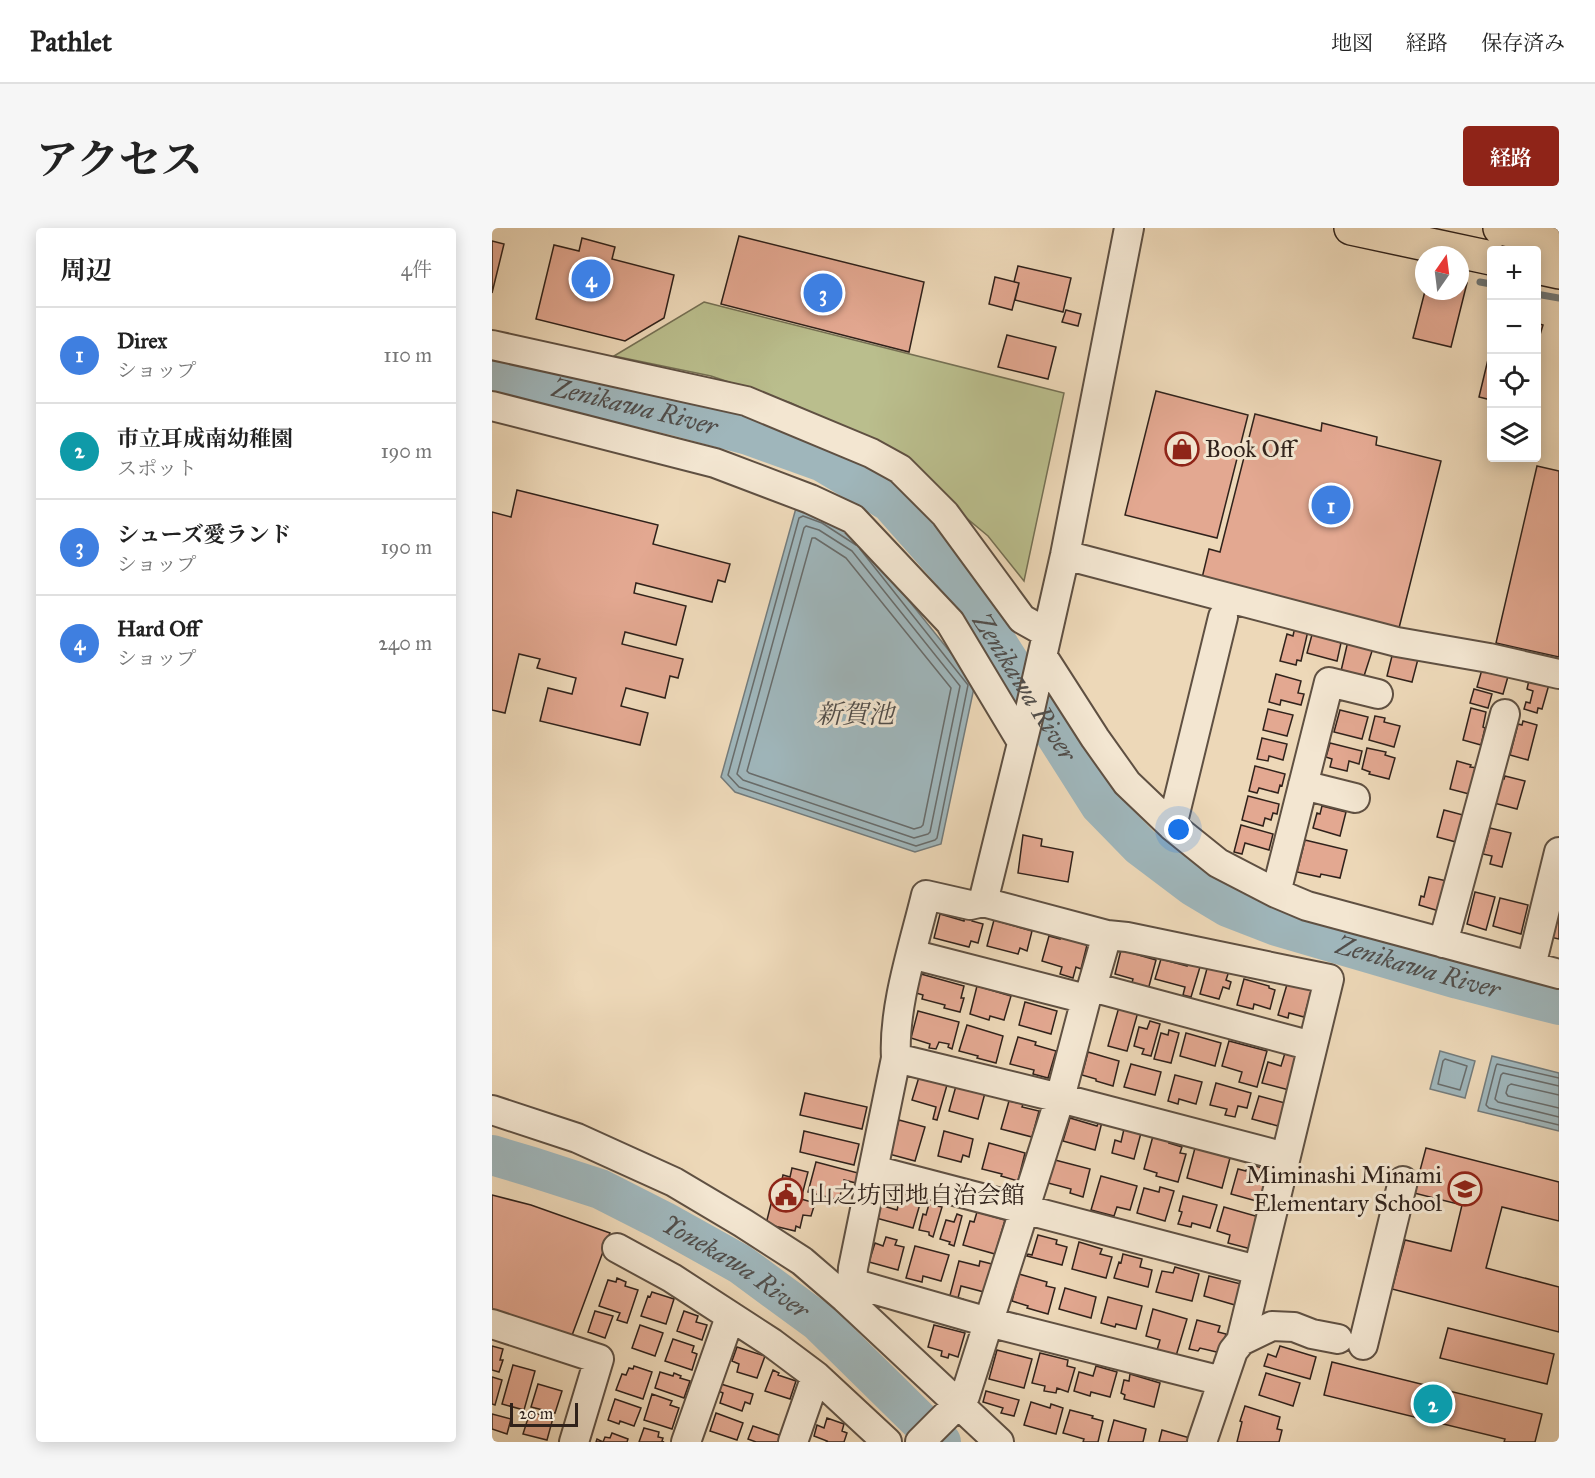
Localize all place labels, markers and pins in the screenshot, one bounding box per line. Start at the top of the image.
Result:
pin: 4 [572,256,610,302]
pin: 3 [804,270,842,316]
shop icon: Book Off [1164,431,1200,467]
place label: Book Off [1205,434,1298,464]
pin: 1 [1312,482,1350,528]
place label: Miminashi Minami Elementary School [1246,1160,1443,1218]
school or university icon: Miminashi Minami Elementary School [1447,1171,1483,1207]
public building icon: 山之坊団地自治会館 [768,1177,804,1213]
place label: 山之坊団地自治会館 [809,1180,1025,1210]
pin: 2 [1414,1382,1452,1426]

